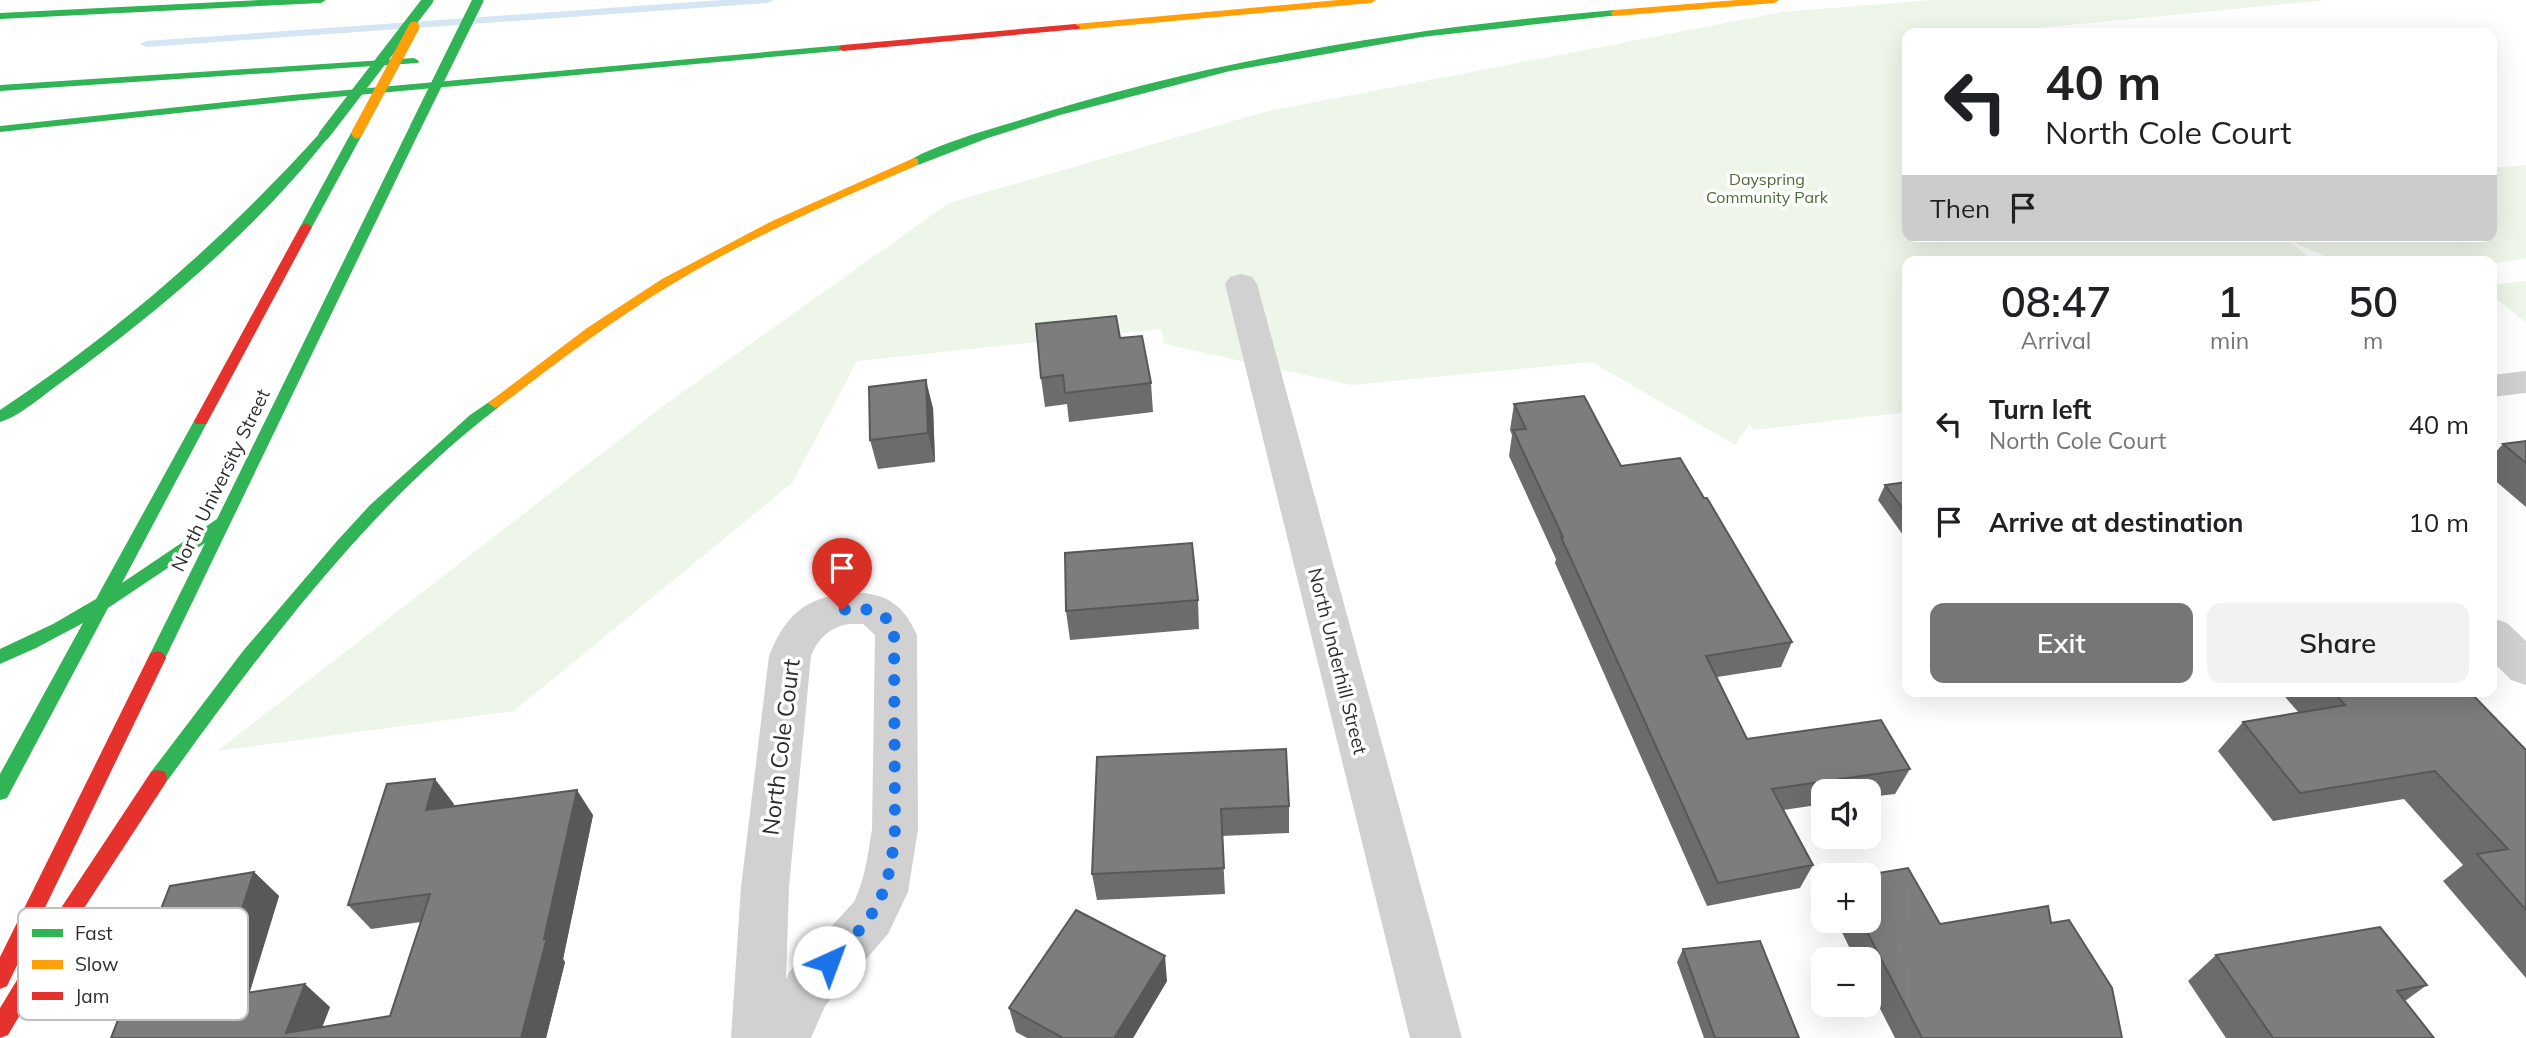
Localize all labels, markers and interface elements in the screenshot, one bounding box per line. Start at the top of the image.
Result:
text: 40 m [2045,51,2161,112]
icon: left [1930,56,2021,147]
text: North Cole Court [2045,112,2292,152]
park label: Dayspring Community Park [1706,169,1829,207]
icon: arrive [2004,189,2042,227]
text: Then [1930,192,1990,225]
text: 08:47 [2001,275,2111,328]
text: 1 [2217,275,2242,328]
text: 50 [2348,275,2398,328]
text: Arrival [2021,326,2091,355]
text: min [2210,326,2249,355]
text: m [2363,326,2383,355]
street label: North University Street [165,384,275,575]
text: Turn left [1989,393,2091,426]
icon: left [1930,405,1968,443]
text: 40 m [2408,408,2469,441]
text: North Cole Court [1989,426,2166,455]
icon: arrive [1930,503,1968,541]
text: Arrive at destination [1989,506,2244,539]
text: 10 m [2408,506,2469,539]
pin [812,538,872,610]
icon: arrive [823,549,861,587]
street label: North Underhill Street [1303,565,1373,757]
button: Exit [1930,603,2193,683]
button: Share [2207,603,2469,683]
street label: North Cole Court [755,657,806,837]
map controls [1811,779,1881,1017]
button: sound [1811,779,1881,849]
button: + [1811,863,1881,933]
legend [18,908,248,1020]
text: Fast [75,921,113,945]
position arrow [792,925,866,999]
button: − [1811,947,1881,1017]
text: Slow [75,952,119,976]
text: Jam [75,984,109,1008]

